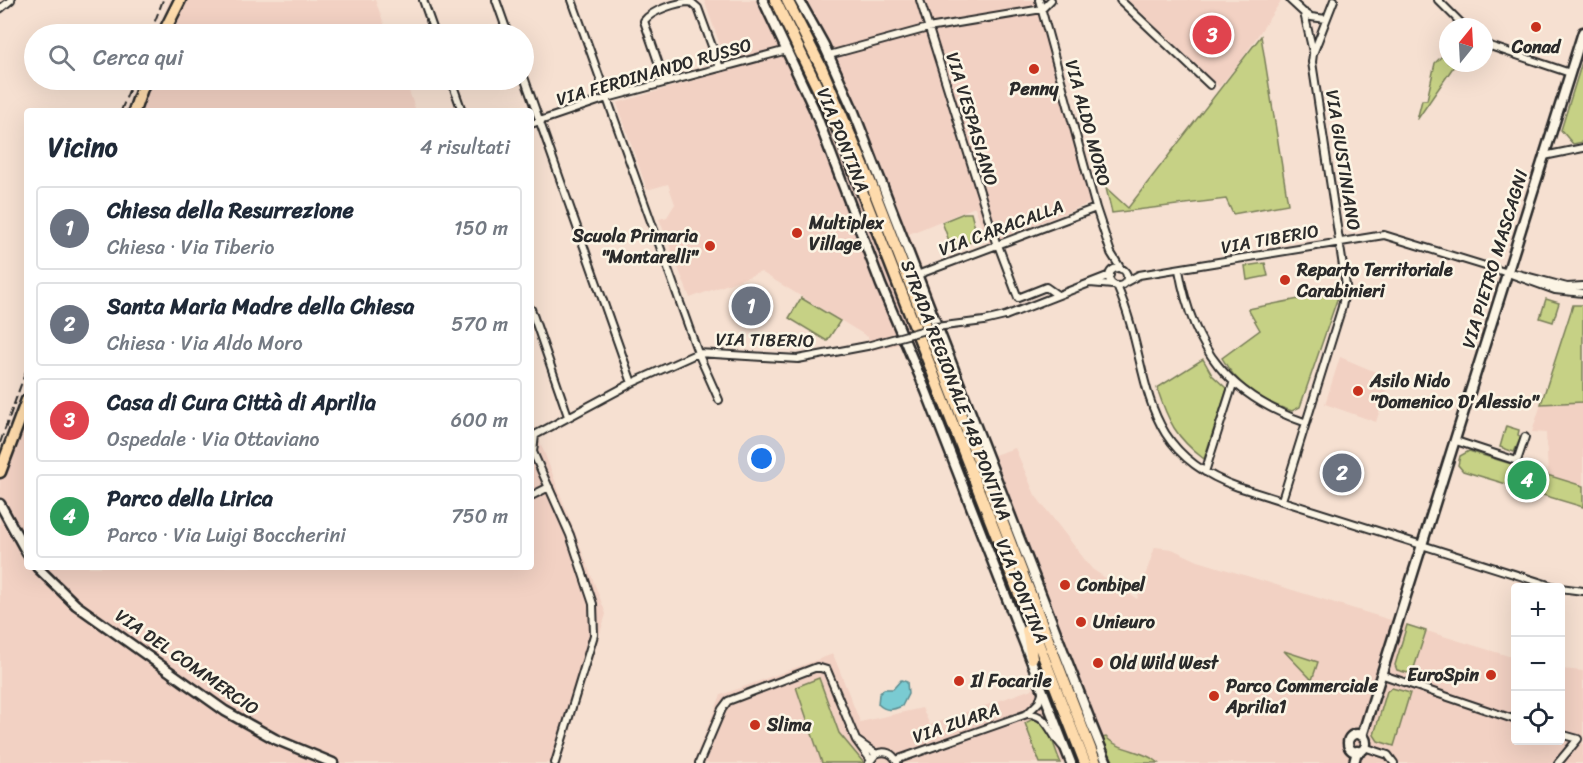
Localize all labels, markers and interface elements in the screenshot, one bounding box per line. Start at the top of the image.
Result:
pin: 3 [1192,12,1232,57]
north arrow [1439,18,1493,72]
marker: Conad [1529,20,1543,34]
search box [24,24,534,90]
street label: VIA FERDINANDO RUSSO [552,29,756,115]
place label: Conad [1511,31,1562,63]
text: Cerca qui [93,38,183,77]
icon: search [45,41,78,74]
street label: VIA VESPASIANO [936,48,1008,190]
street label: VIA ALDO MORO [1056,56,1120,190]
marker: Penny [1027,62,1041,76]
place label: Penny [1010,73,1059,105]
street label: VIA PONTINA [807,83,879,197]
street label: VIA GIUSTINIANO [1316,87,1370,233]
text: Vicino [48,124,118,170]
text: 4 risultati [420,130,510,165]
street label: VIA PIETRO MASCAGNI [1453,165,1538,352]
text: Chiesa della Resurrezione [107,191,354,230]
street label: VIA CARACALLA [934,191,1068,265]
place label: Multiplex Village [808,207,885,260]
text: 1 [65,211,74,246]
text: 150 m [454,211,508,246]
street label: VIA TIBERIO [1218,215,1322,263]
place label: Scuola Primaria "Montarelli" [572,220,700,273]
marker: Multiplex Village [790,226,804,240]
text: Chiesa · Via Tiberio [107,230,274,265]
marker: Scuola Primaria "Montarelli" [703,239,717,253]
place label: Reparto Territoriale Carabinieri [1296,254,1453,307]
street label: STRADA REGIONALE 148 PONTINA [891,255,1021,525]
marker: Reparto Territoriale Carabinieri [1278,273,1292,287]
pin: 1 [732,284,771,328]
text: Santa Maria Madre della Chiesa [107,287,414,326]
text: 2 [64,307,75,342]
text: 570 m [451,307,508,342]
street label: VIA TIBERIO [715,323,815,357]
text: Chiesa · Via Aldo Moro [107,326,303,361]
place label: Asilo Nido "Domenico D'Alessio" [1369,365,1540,418]
text: Casa di Cura Città di Aprilia [107,383,376,422]
marker: Asilo Nido "Domenico D'Alessio" [1351,384,1365,398]
text: 3 [64,403,75,438]
text: 600 m [451,403,508,438]
text: Ospedale · Via Ottaviano [107,422,319,457]
your location [747,444,776,473]
pin: 2 [1322,450,1362,496]
pin: 4 [1508,458,1546,502]
text: Parco della Lirica [107,479,273,518]
text: 4 [63,499,76,534]
text: 750 m [451,499,508,534]
text: Parco · Via Luigi Boccherini [107,518,346,553]
street label: VIA PONTINA [986,534,1058,648]
place label: Conbipel [1076,569,1146,601]
marker: Conbipel [1058,578,1072,592]
map controls [1511,583,1565,745]
button: + [1511,583,1565,637]
street label: VIA DEL COMMERCIO [108,600,266,724]
place label: Unieuro [1093,606,1156,638]
marker: Unieuro [1074,615,1088,629]
button: − [1511,637,1565,691]
place label: Old Wild West [1110,647,1220,679]
marker: Old Wild West [1091,656,1105,670]
place label: EuroSpin [1407,659,1479,691]
place label: Il Focarile [970,665,1052,697]
marker: EuroSpin [1484,668,1498,682]
place label: Parco Commerciale Aprilia1 [1225,670,1379,723]
marker: Il Focarile [952,674,966,688]
marker: Parco Commerciale Aprilia1 [1207,689,1221,703]
button: locate [1511,691,1565,745]
street label: VIA ZUARA [908,693,1004,753]
place label: Slima [766,709,812,741]
marker: Slima [748,718,762,732]

